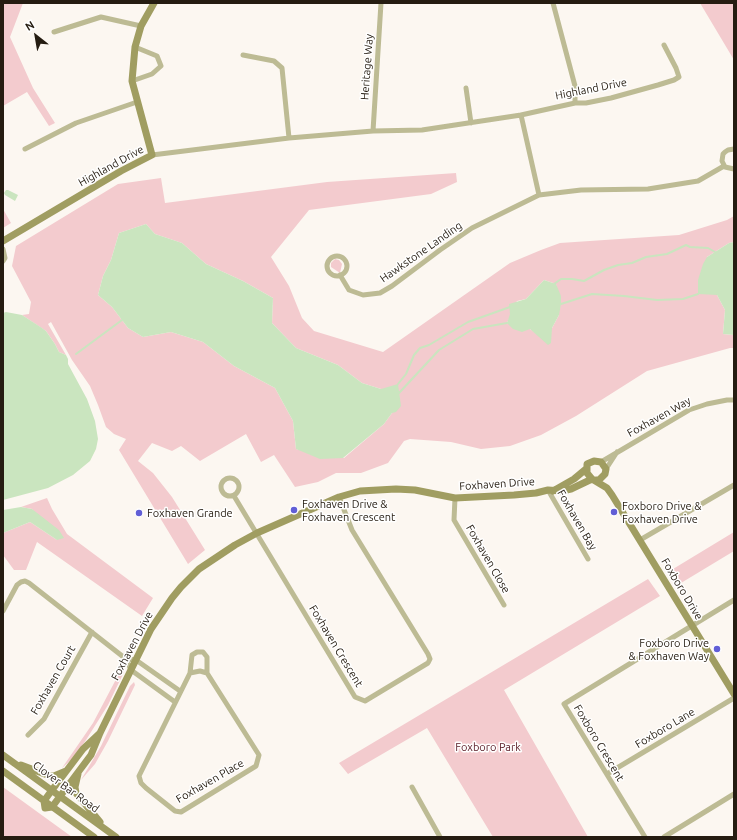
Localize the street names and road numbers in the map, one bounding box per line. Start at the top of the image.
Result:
street label: Heritage Way [358,33,376,101]
street label: Highland Drive [554,76,628,102]
street label: Highland Drive [76,143,146,189]
street label: Hawkstone Landing [377,219,465,285]
street label: Foxhaven Way [625,394,693,440]
street label: Foxhaven Drive [459,475,535,493]
street label: Foxhaven Bay [554,487,600,553]
street label: Foxhaven Close [463,522,513,596]
street label: Foxboro Drive [658,556,706,622]
street label: Foxhaven Crescent [306,603,366,689]
street label: Foxhaven Drive [108,609,156,683]
street label: Foxhaven Court [28,643,78,717]
street label: Foxboro Crescent [571,702,627,784]
street label: Foxboro Lane [633,705,697,751]
street label: Foxhaven Place [174,756,246,806]
street label: Clover Bar Road [30,758,102,816]

